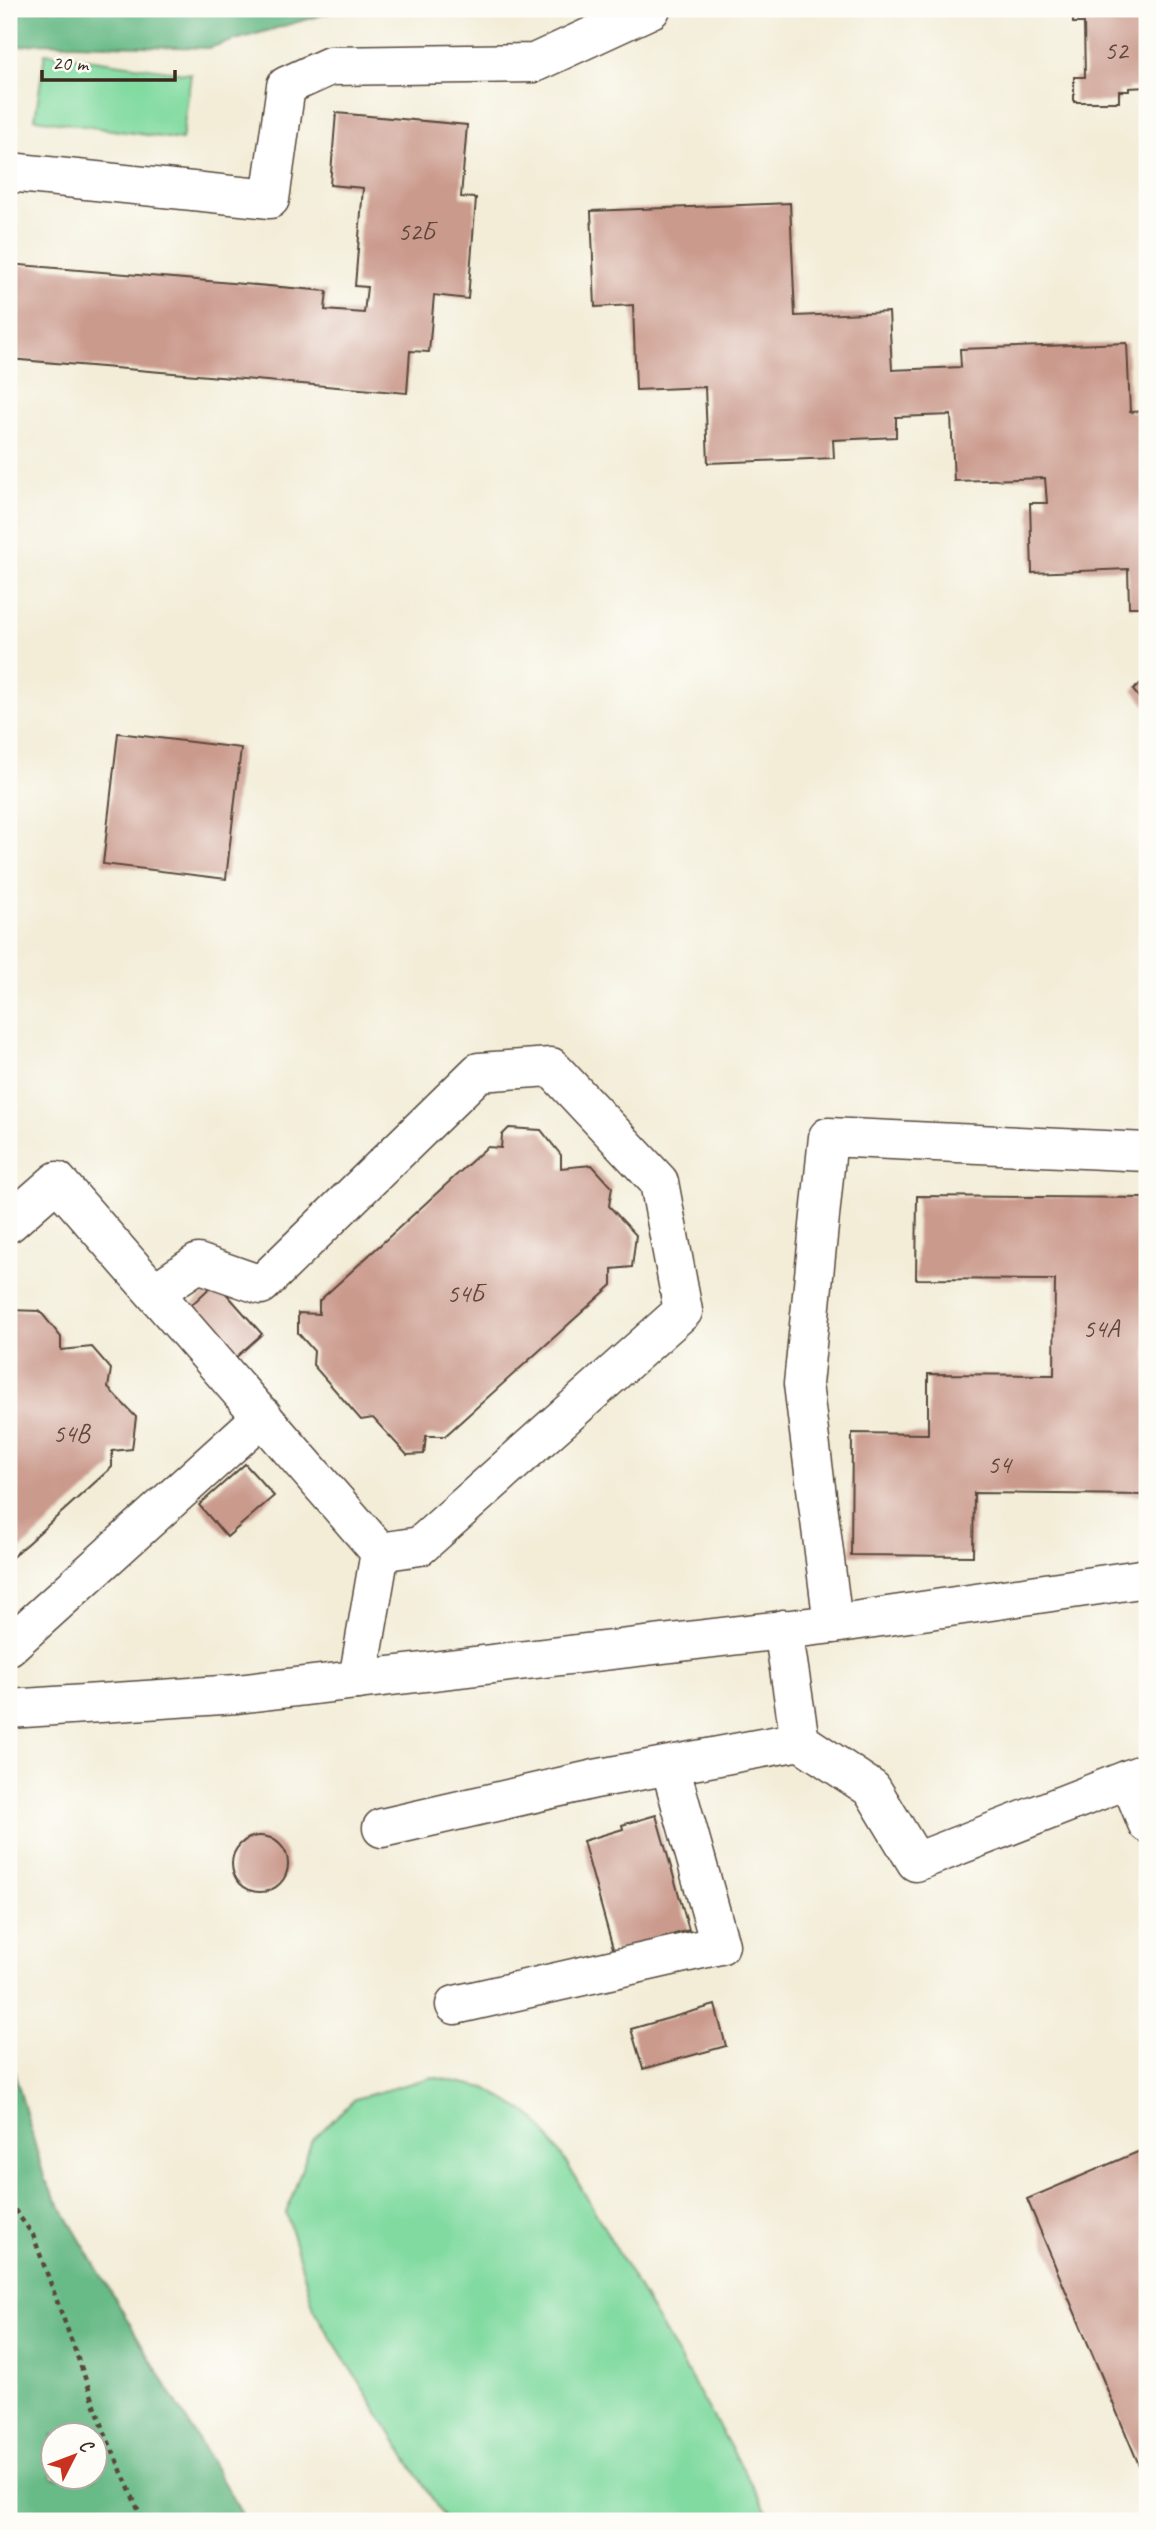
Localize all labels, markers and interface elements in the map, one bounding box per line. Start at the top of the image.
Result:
house number: 52 [1104,34,1130,67]
scale bar [42,38,175,82]
text: 20 m [52,50,90,76]
house number: 52Б [398,215,438,248]
house number: 54Б [447,1277,487,1310]
house number: 54А [1083,1312,1121,1345]
house number: 54В [53,1417,91,1450]
house number: 54 [987,1448,1013,1481]
north arrow [38,2422,108,2492]
text: С [74,2434,100,2459]

